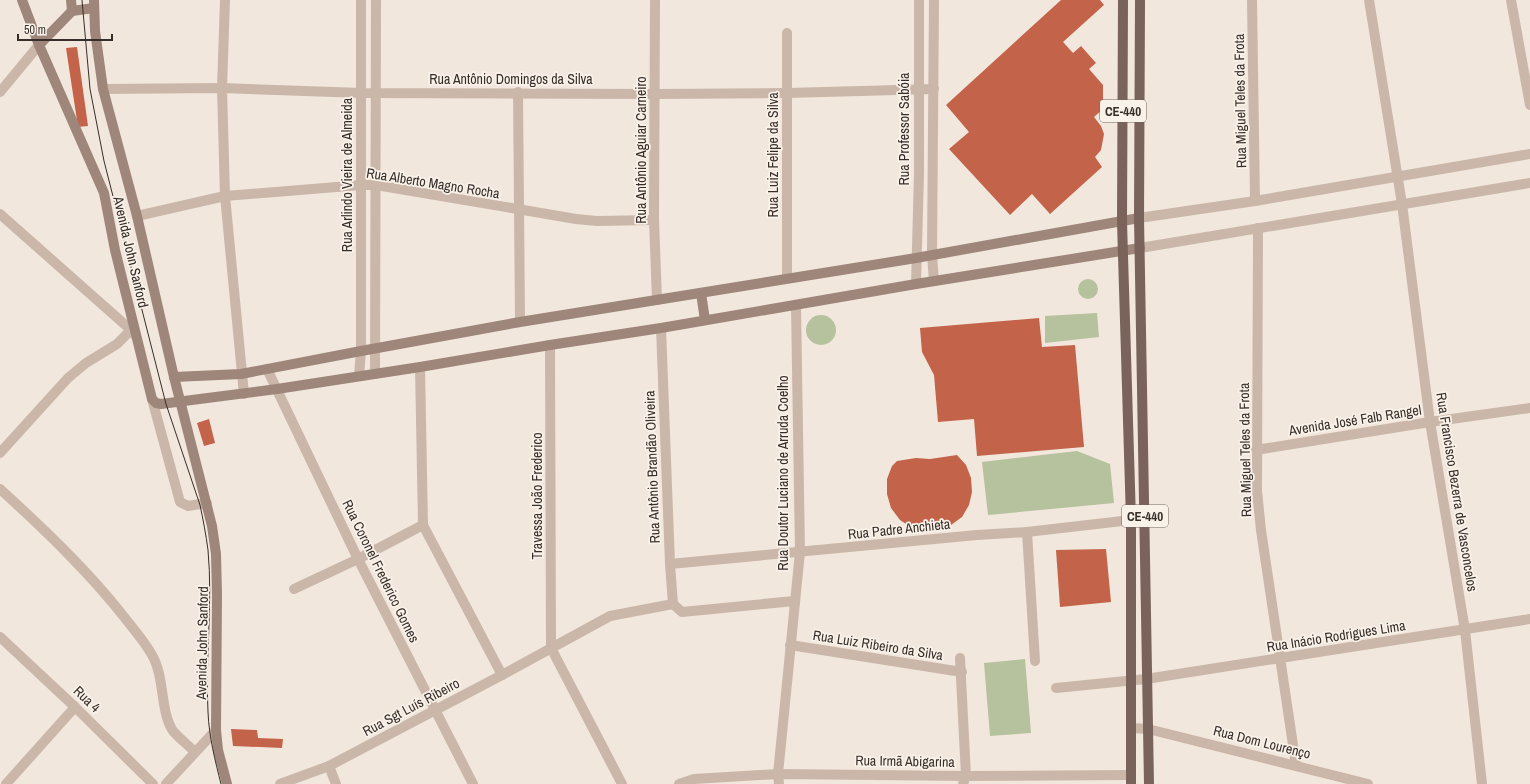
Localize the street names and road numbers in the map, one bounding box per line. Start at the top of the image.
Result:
street label: Rua Miguel Teles da Frota [1230,33,1250,168]
street label: Rua Antônio Domingos da Silva [429,70,593,88]
street label: Rua Professor Sabóia [895,72,913,185]
street label: Rua Antônio Aguiar Carneiro [632,76,650,224]
street label: Rua Luiz Felipe da Silva [764,92,782,218]
street label: Rua Arlindo Vieira de Almeida [338,97,356,252]
road number: CE-440 [1100,100,1146,122]
street label: Rua Alberto Magno Rocha [365,164,502,203]
street label: Avenida John Sanford [109,194,153,309]
street label: Rua Doutor Luciano de Arruda Coelho [774,375,792,571]
street label: Rua Miguel Teles da Frota [1235,382,1255,517]
street label: Rua Antônio Brandão Oliveira [640,390,664,544]
street label: Rua Francisco Bezerra de Vasconcelos [1432,391,1482,593]
street label: Avenida José Falb Rangel [1286,401,1423,440]
street label: Travessa João Frederico [528,432,546,560]
street label: Rua Coronel Frederico Gomes [339,497,424,646]
road number: CE-440 [1122,505,1168,527]
street label: Rua Padre Anchieta [847,515,952,543]
street label: Avenida John Sanford [192,586,212,701]
street label: Rua Inácio Rodrigues Lima [1265,616,1407,656]
street label: Rua Luiz Ribeiro da Silva [812,626,945,664]
street label: Rua Sgt Luís Ribeiro [359,674,463,740]
street label: Rua 4 [70,682,105,717]
street label: Rua Dom Lourenço [1212,721,1312,763]
street label: Rua Irmã Abigarina [855,751,956,771]

